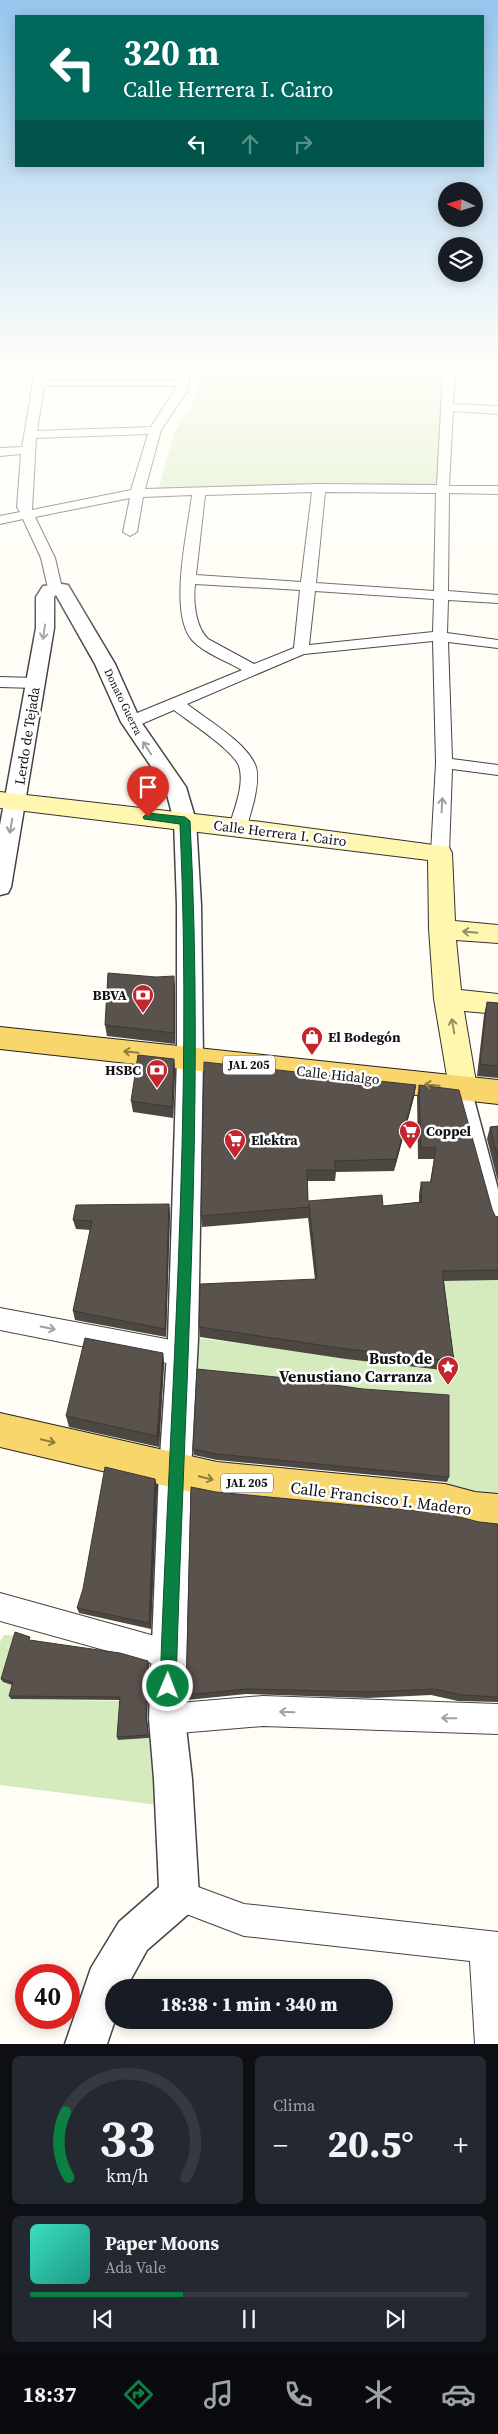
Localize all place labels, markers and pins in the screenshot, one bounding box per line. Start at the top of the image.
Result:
pin [127,766,169,817]
bank icon: BBVA [131,983,155,1014]
place label: BBVA [93,985,128,1005]
shop icon: El Bodegón [300,1025,324,1056]
place label: El Bodegón [328,1027,401,1047]
bank icon: HSBC [145,1058,169,1089]
place label: HSBC [105,1060,141,1080]
supermarket icon: Coppel [398,1119,422,1150]
place label: Coppel [426,1121,472,1141]
supermarket icon: Elektra [223,1128,247,1159]
place label: Elektra [251,1130,298,1150]
place label: Busto de Venustiano Carranza [279,1347,433,1387]
place icon: Busto de Venustiano Carranza [436,1355,460,1386]

